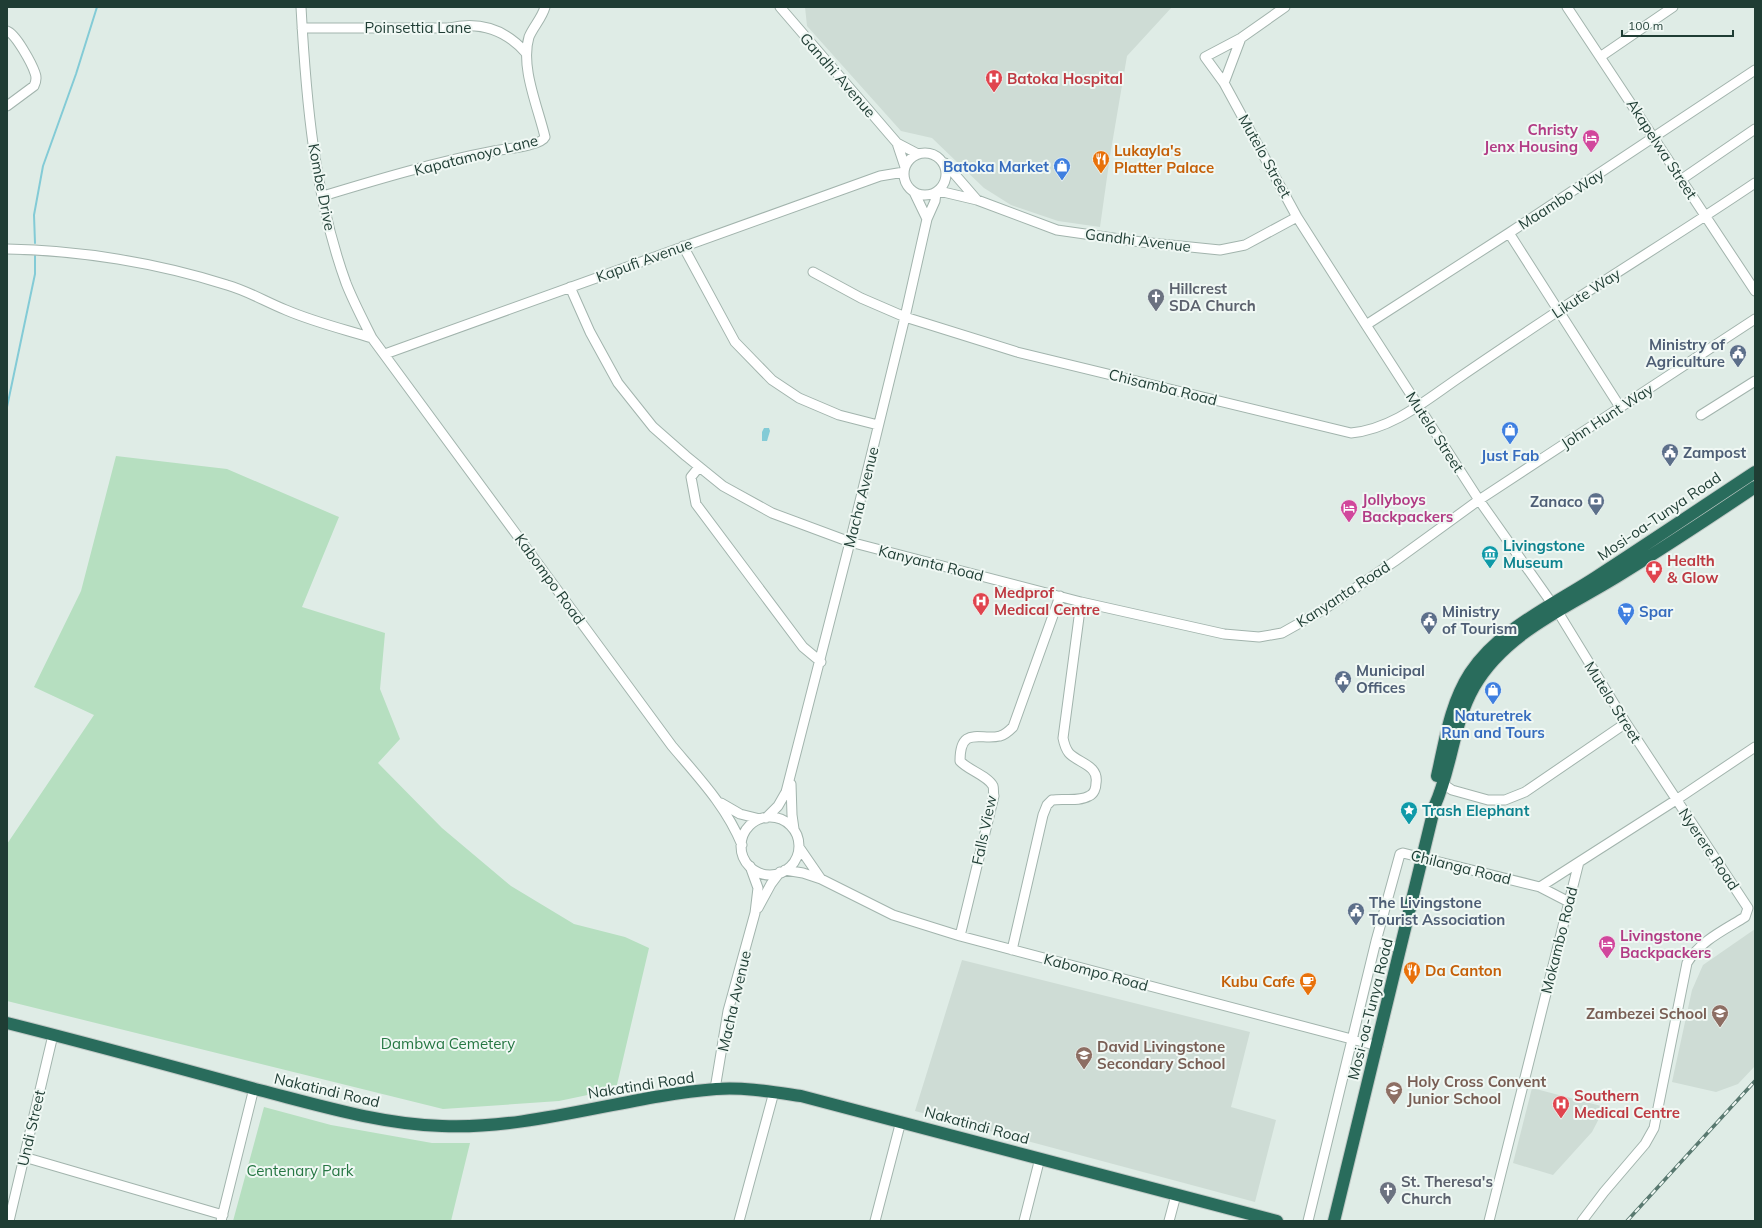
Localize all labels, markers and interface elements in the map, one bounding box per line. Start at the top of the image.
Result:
scale bar [1622,12,1733,38]
street label: Poinsettia Lane [365,18,471,37]
text: 100 m [1628,18,1663,33]
street label: Gandhi Avenue [796,29,880,121]
hospital icon: Batoka Hospital [984,68,1004,93]
place label: Batoka Hospital [1007,69,1123,88]
street label: Akapelwa Street [1623,95,1701,203]
street label: Mutelo Street [1234,111,1296,201]
place label: Christy Jenx Housing [1484,120,1579,156]
hotel icon: Christy Jenx Housing [1581,128,1601,153]
street label: Kapatamoyo Lane [412,130,540,180]
place label: Lukayla's Platter Palace [1114,141,1214,177]
street label: Kombe Drive [304,142,340,232]
restaurant icon: Lukayla's Platter Palace [1091,149,1111,174]
shop icon: Batoka Market [1052,156,1072,181]
place label: Batoka Market [943,157,1049,176]
street label: Maambo Way [1515,164,1607,234]
street label: Gandhi Avenue [1084,224,1192,256]
street label: Kapufi Avenue [593,234,695,286]
street label: Likute Way [1548,264,1624,322]
place label: Hillcrest SDA Church [1169,279,1256,315]
church icon: Hillcrest SDA Church [1146,287,1166,312]
place label: Ministry of Agriculture [1646,335,1725,371]
public building icon: Ministry of Agriculture [1728,343,1748,368]
street label: Chisamba Road [1107,364,1219,410]
street label: John Hunt Way [1557,379,1657,453]
street label: Mutelo Street [1402,388,1468,476]
shop icon: Just Fab [1500,420,1520,445]
public building icon: Zampost [1660,442,1680,467]
place label: Zampost [1683,443,1746,462]
street label: Macha Avenue [839,445,883,549]
place label: Just Fab [1481,446,1539,465]
street label: Mosi-oa-Tunya Road [1593,468,1725,564]
place label: Jollyboys Backpackers [1362,490,1453,526]
bank icon: Zanaco [1586,491,1606,516]
place label: Zanaco [1530,492,1583,511]
hotel icon: Jollyboys Backpackers [1339,498,1359,523]
street label: Kabompo Road [511,530,589,628]
place label: Livingstone Museum [1503,536,1585,572]
street label: Kanyanta Road [876,541,986,585]
museum icon: Livingstone Museum [1480,544,1500,569]
place label: Health & Glow [1667,551,1719,587]
street label: Kanyanta Road [1293,557,1393,631]
pharmacy icon: Health & Glow [1644,559,1664,584]
place label: Medprof Medical Centre [994,583,1100,619]
hospital icon: Medprof Medical Centre [971,591,991,616]
supermarket icon: Spar [1616,601,1636,626]
place label: Ministry of Tourism [1442,602,1517,638]
place label: Spar [1639,602,1673,621]
public building icon: Ministry of Tourism [1419,610,1439,635]
street label: Mutelo Street [1580,658,1646,746]
place label: Municipal Offices [1356,661,1425,697]
public building icon: Municipal Offices [1333,669,1353,694]
shop icon: Naturetrek Run and Tours [1483,680,1503,705]
place label: Naturetrek Run and Tours [1441,706,1545,742]
street label: Falls View [967,793,1001,867]
place icon: Trash Elephant [1399,800,1419,825]
place label: Trash Elephant [1422,801,1530,820]
street label: Nyerere Road [1675,804,1743,894]
street label: Chilanga Road [1409,845,1513,889]
street label: Mokambo Road [1537,885,1581,995]
place label: The Livingstone Tourist Association [1369,893,1505,929]
public building icon: The Livingstone Tourist Association [1346,901,1366,926]
place label: Livingstone Backpackers [1620,926,1711,962]
hotel icon: Livingstone Backpackers [1597,934,1617,959]
street label: Mosi-oa-Tunya Road [1343,936,1397,1082]
street label: Macha Avenue [713,949,755,1053]
street label: Kabompo Road [1042,949,1150,995]
restaurant icon: Da Canton [1402,960,1422,985]
place label: Da Canton [1425,961,1502,980]
cafe icon: Kubu Cafe [1298,971,1318,996]
place label: Kubu Cafe [1221,972,1295,991]
school or university icon: Zambezei School [1710,1003,1730,1028]
place label: Zambezei School [1586,1004,1707,1023]
park label: Dambwa Cemetery [381,1034,515,1053]
place label: David Livingstone Secondary School [1097,1037,1225,1073]
school or university icon: David Livingstone Secondary School [1074,1045,1094,1070]
street label: Nakatindi Road [586,1067,696,1103]
street label: Nakatindi Road [272,1069,382,1111]
place label: Holy Cross Convent Junior School [1407,1072,1547,1108]
school or university icon: Holy Cross Convent Junior School [1384,1080,1404,1105]
place label: Southern Medical Centre [1574,1086,1680,1122]
street label: Undi Street [13,1088,49,1168]
hospital icon: Southern Medical Centre [1551,1094,1571,1119]
street label: Nakatindi Road [923,1102,1031,1148]
park label: Centenary Park [246,1161,354,1180]
place label: St. Theresa's Church [1401,1172,1493,1208]
church icon: St. Theresa's Church [1378,1180,1398,1205]

